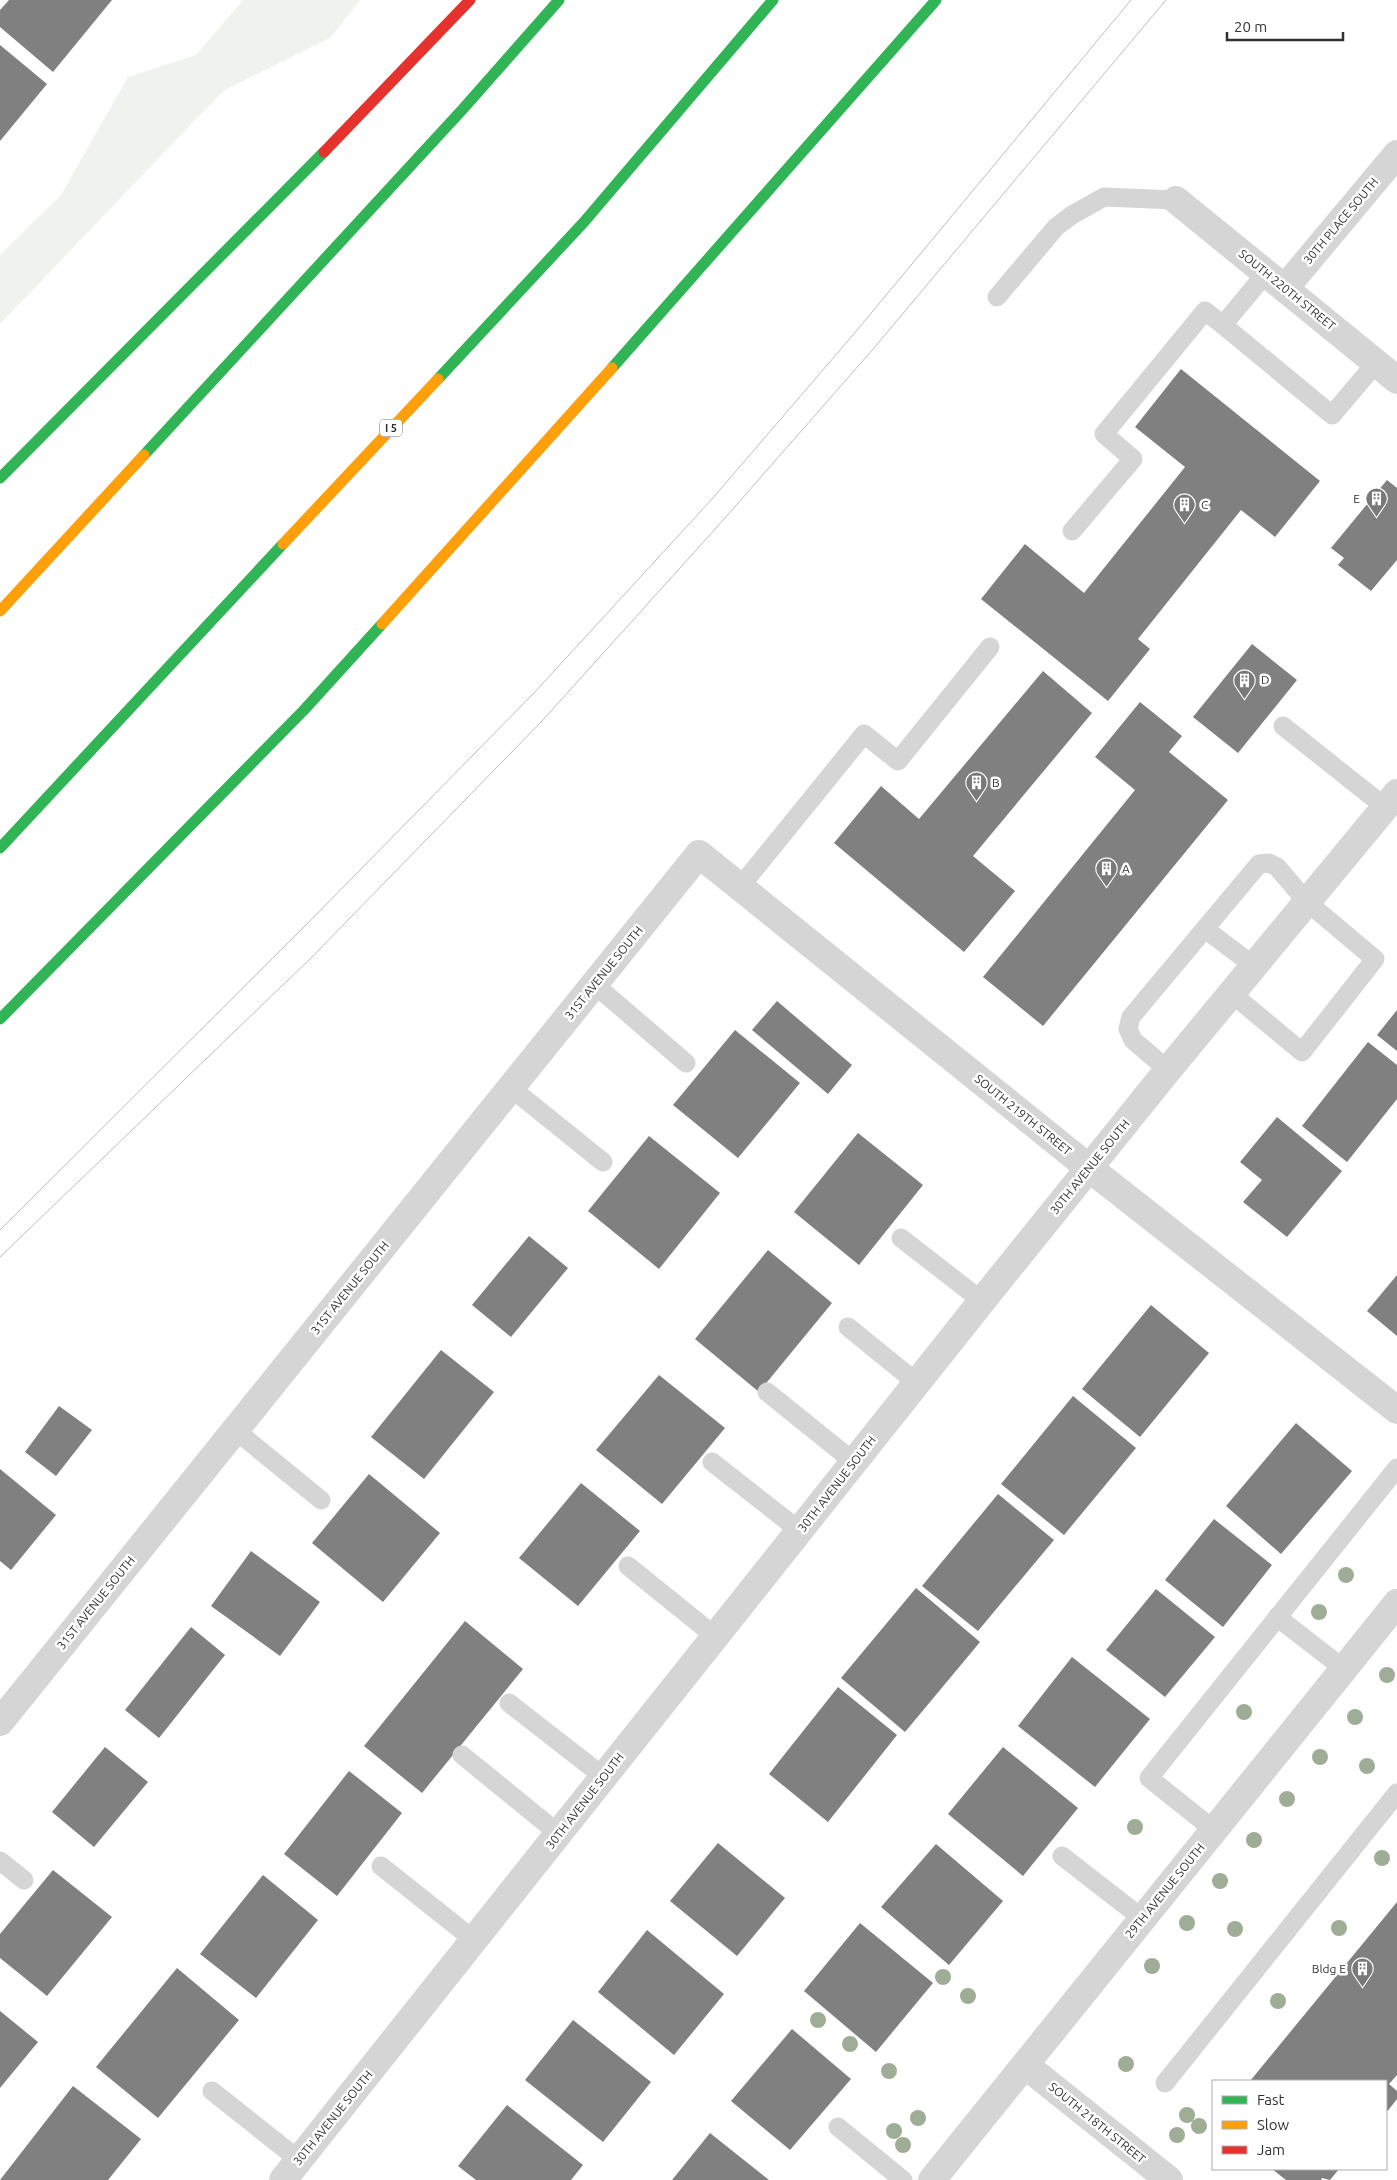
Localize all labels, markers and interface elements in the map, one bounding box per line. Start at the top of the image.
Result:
scale bar [1227,10,1343,42]
text: 20 m [1234,18,1267,35]
street label: 30TH PLACE SOUTH [1301,175,1380,266]
street label: SOUTH 220TH STREET [1237,247,1338,333]
road number: I 5 [380,419,402,436]
building icon: E [1364,487,1388,518]
place label: E [1353,492,1360,505]
building icon: C [1173,493,1197,524]
place label: C [1201,498,1209,511]
building icon: D [1233,668,1257,699]
place label: D [1261,673,1269,686]
building icon: B [964,771,988,802]
place label: B [992,776,1000,789]
building icon: A [1094,857,1118,888]
place label: A [1122,862,1130,875]
street label: 31ST AVENUE SOUTH [562,924,645,1022]
street label: SOUTH 219TH STREET [973,1072,1074,1158]
street label: 30TH AVENUE SOUTH [1047,1117,1132,1217]
street label: 31ST AVENUE SOUTH [308,1239,391,1337]
street label: 30TH AVENUE SOUTH [795,1433,878,1534]
street label: 31ST AVENUE SOUTH [54,1554,137,1652]
street label: 30TH AVENUE SOUTH [543,1750,626,1851]
street label: 29TH AVENUE SOUTH [1122,1841,1207,1941]
building icon: Bldg E [1350,1957,1374,1988]
place label: Bldg E [1312,1962,1346,1975]
street label: 30TH AVENUE SOUTH [290,2068,375,2168]
street label: SOUTH 218TH STREET [1047,2080,1148,2166]
legend [1212,2080,1387,2170]
text: Fast [1257,2091,1285,2108]
text: Slow [1257,2116,1290,2133]
text: Jam [1257,2141,1285,2158]

